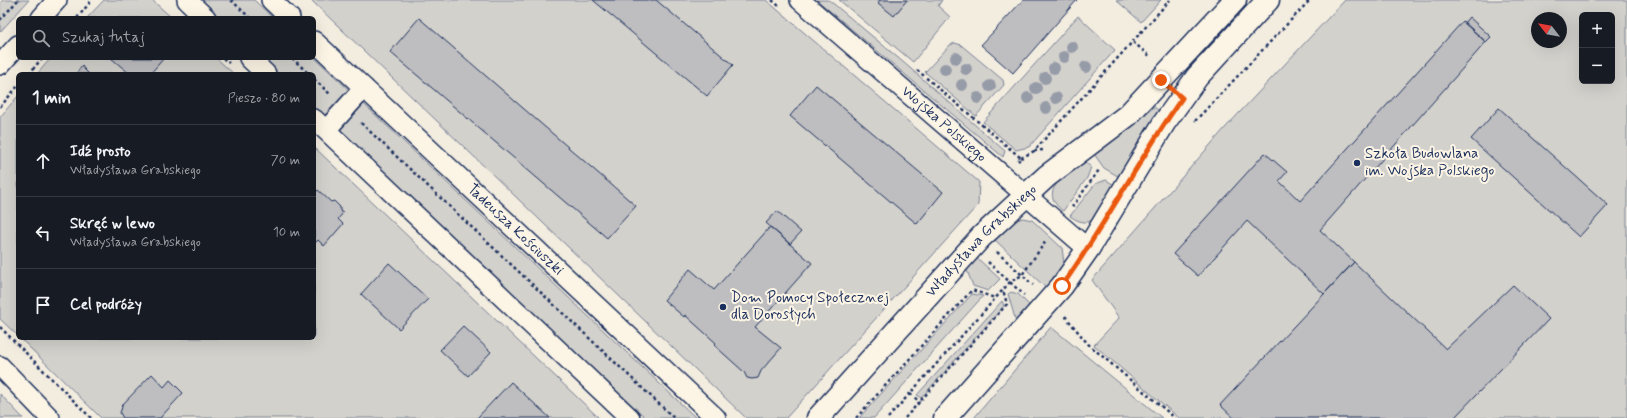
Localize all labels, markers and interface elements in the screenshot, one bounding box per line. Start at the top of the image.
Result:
north arrow [1531,12,1567,48]
map controls [1579,12,1615,84]
button: + [1579,12,1615,48]
search box [16,16,316,60]
icon: search [30,27,52,49]
text: Szukaj tutaj [62,28,145,48]
button: − [1579,48,1615,84]
route end [1152,71,1170,89]
street label: Wojska Polskiego [897,82,991,167]
text: 1 min [32,87,71,109]
text: Pieszo · 80 m [228,90,300,107]
text: Idź prosto [70,142,131,162]
place label: Szkoła Budowlana im. Wojska Polskiego [1365,144,1495,182]
icon: ahead [32,150,54,172]
text: 70 m [271,152,300,169]
marker: Szkoła Budowlana im. Wojska Polskiego [1352,158,1362,168]
text: Władysława Grabskiego [70,162,201,179]
street label: Tadeusza Kościuszki [463,180,568,280]
street label: Władysława Grabskiego [921,180,1042,302]
text: Skręć w lewo [70,214,155,234]
icon: left [32,222,54,244]
text: 10 m [273,224,300,241]
text: Władysława Grabskiego [70,234,201,251]
route start [1053,277,1071,295]
place label: Dom Pomocy Społecznej dla Dorosłych [731,288,889,325]
icon: arrive [32,294,54,316]
text: Cel podróży [70,295,142,315]
marker: Dom Pomocy Społecznej dla Dorosłych [718,302,728,312]

